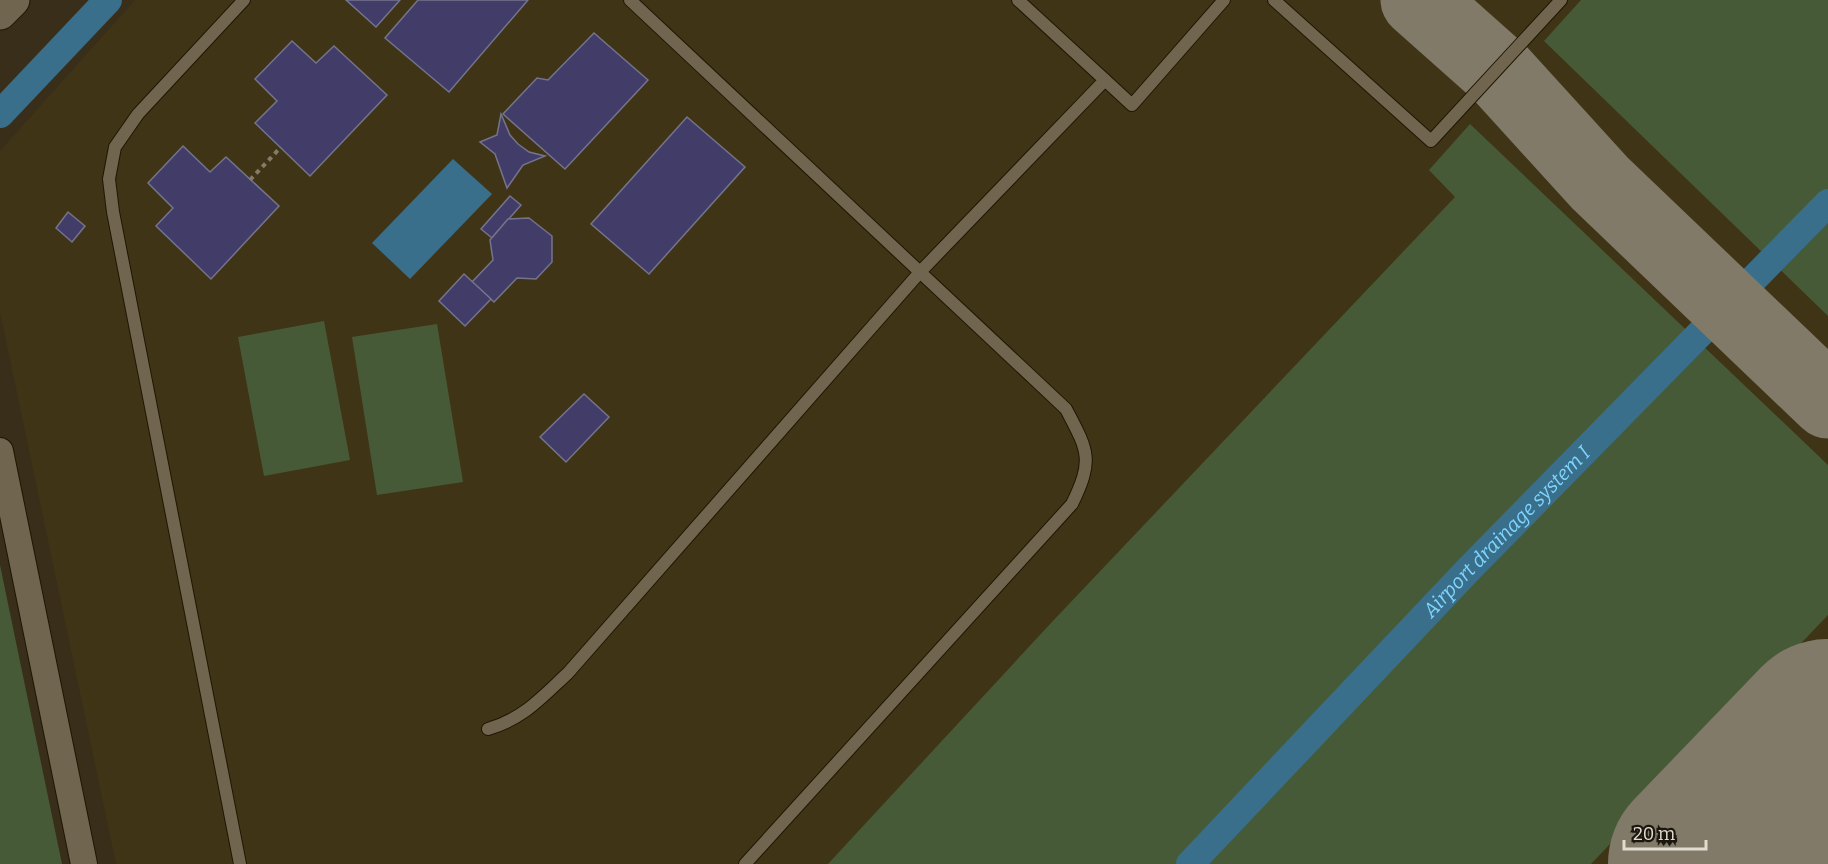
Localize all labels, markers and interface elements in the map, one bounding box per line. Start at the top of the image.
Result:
water label: Airport drainage system I [1417,440,1596,623]
scale bar [1624,813,1706,851]
text: 20 m [1633,823,1675,845]

